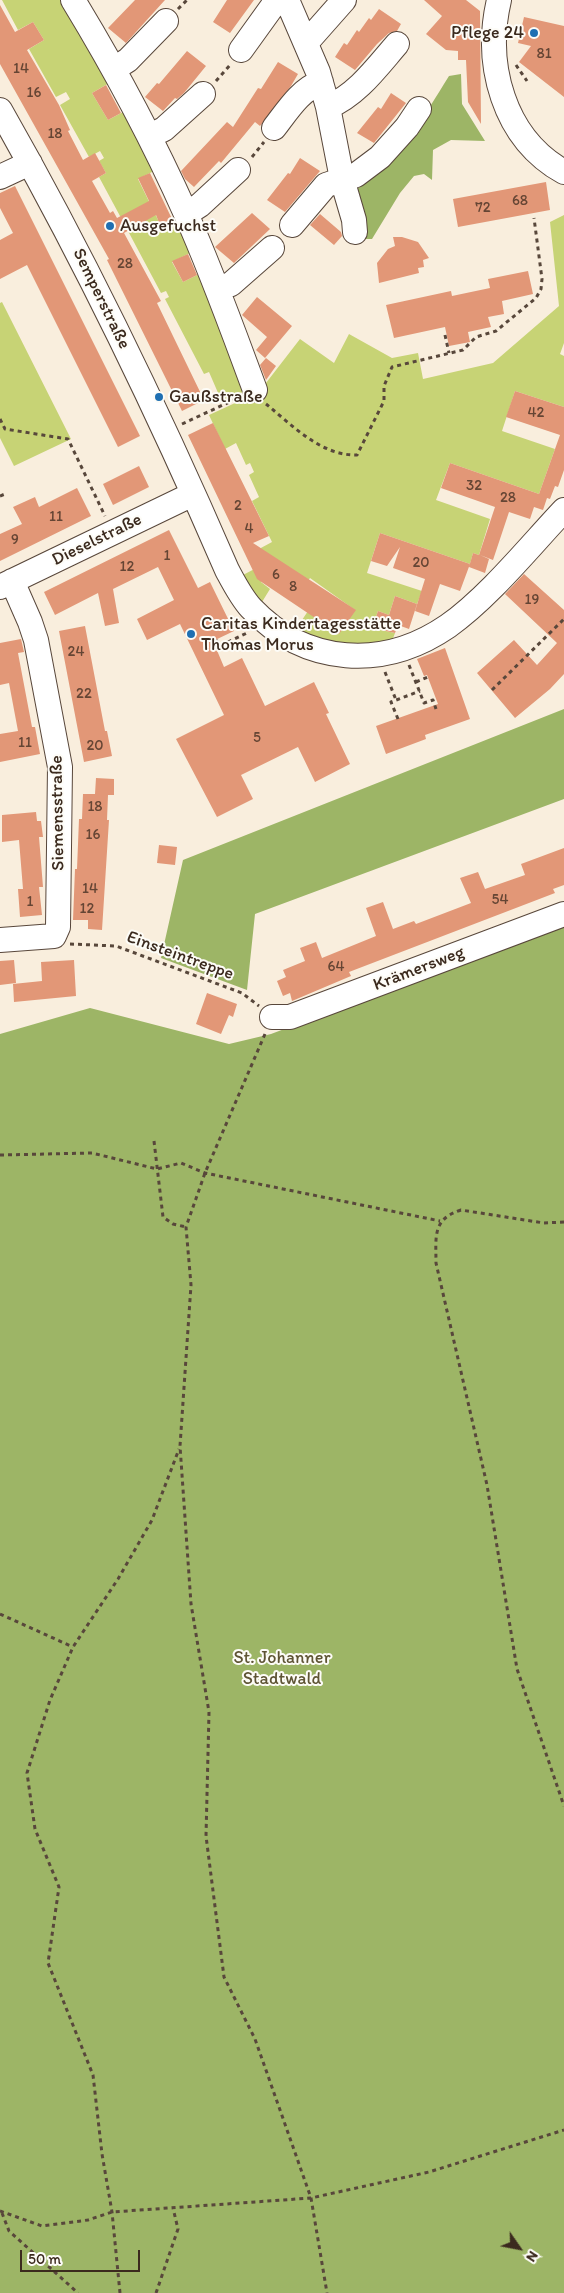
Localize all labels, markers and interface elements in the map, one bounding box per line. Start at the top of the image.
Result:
place label: Pflege 24 [451,22,524,44]
marker: Pflege 24 [528,27,540,39]
house number: 81 [536,45,552,63]
house number: 14 [13,60,29,78]
house number: 16 [27,84,41,102]
house number: 18 [47,125,63,143]
house number: 68 [512,192,528,210]
house number: 72 [475,199,491,217]
place label: Ausgefuchst [120,215,216,237]
marker: Ausgefuchst [104,220,116,232]
street label: Semperstraße [67,245,135,353]
house number: 28 [117,255,133,273]
place label: Gaußstraße [169,386,263,408]
marker: Gaußstraße [153,391,165,403]
house number: 42 [528,404,544,422]
house number: 32 [466,477,482,495]
house number: 28 [500,489,516,507]
house number: 2 [234,497,242,515]
house number: 11 [49,508,63,526]
street label: Dieselstraße [48,509,146,571]
house number: 4 [244,520,254,538]
house number: 9 [11,531,19,549]
house number: 1 [164,547,170,565]
house number: 20 [412,554,430,572]
house number: 12 [120,558,134,576]
house number: 6 [272,566,280,584]
house number: 8 [289,578,297,596]
house number: 19 [525,591,539,609]
place label: Caritas Kindertagesstätte Thomas Morus [201,613,401,656]
marker: Caritas Kindertagesstätte Thomas Morus [185,628,197,640]
house number: 24 [68,643,84,661]
house number: 22 [76,685,92,703]
house number: 5 [253,729,261,747]
house number: 11 [18,734,32,752]
house number: 20 [86,737,104,755]
street label: Siemensstraße [46,755,70,871]
house number: 18 [87,798,103,816]
house number: 16 [86,826,100,844]
house number: 14 [82,880,98,898]
house number: 54 [492,891,508,909]
house number: 1 [27,893,33,911]
house number: 12 [80,900,94,918]
street label: Einsteintreppe [124,927,236,985]
street label: Krämersweg [370,942,468,996]
house number: 64 [328,958,344,976]
park label: St. Johanner Stadtwald [233,1647,331,1690]
north arrow [494,2223,544,2273]
scale bar [22,2240,142,2272]
text: N [522,2248,542,2265]
text: 50 m [28,2250,61,2268]

